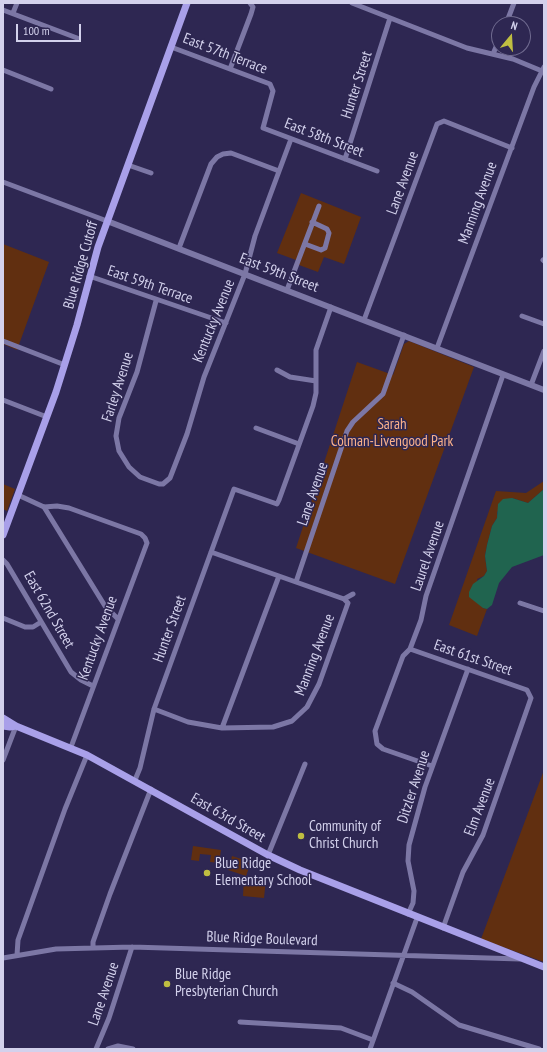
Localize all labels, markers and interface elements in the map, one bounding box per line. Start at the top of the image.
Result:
scale bar [18,16,83,42]
north arrow [491,16,531,56]
text: N [509,18,519,33]
text: 100 m [23,23,50,38]
street label: East 57th Terrace [180,30,270,78]
street label: Hunter Street [338,49,376,121]
street label: East 58th Street [282,115,366,161]
street label: Lane Avenue [383,149,423,217]
street label: Manning Avenue [455,159,501,247]
street label: Blue Ridge Cutoff [60,219,102,311]
street label: East 59th Street [237,250,321,296]
street label: East 59th Terrace [105,262,195,308]
street label: Kentucky Avenue [189,277,239,365]
street label: Farley Avenue [98,350,138,424]
park label: Sarah Colman-Livengood Park [331,416,453,451]
street label: Lane Avenue [294,460,332,528]
street label: Laurel Avenue [408,518,448,594]
street label: East 62nd Street [20,568,78,652]
street label: Hunter Street [150,593,190,665]
street label: Kentucky Avenue [74,594,122,682]
street label: Manning Avenue [291,612,339,698]
street label: East 61st Street [431,636,515,680]
street label: Ditzler Avenue [394,748,434,826]
street label: Elm Avenue [461,775,499,839]
street label: East 63rd Street [187,789,269,847]
place label: Community of Christ Church [309,818,381,853]
marker: Community of Christ Church [296,831,306,841]
place label: Blue Ridge Elementary School [215,855,312,890]
marker: Blue Ridge Elementary School [202,868,212,878]
street label: Blue Ridge Boulevard [206,928,318,950]
street label: Lane Avenue [85,960,123,1028]
place label: Blue Ridge Presbyterian Church [175,966,278,1001]
marker: Blue Ridge Presbyterian Church [162,979,172,989]

